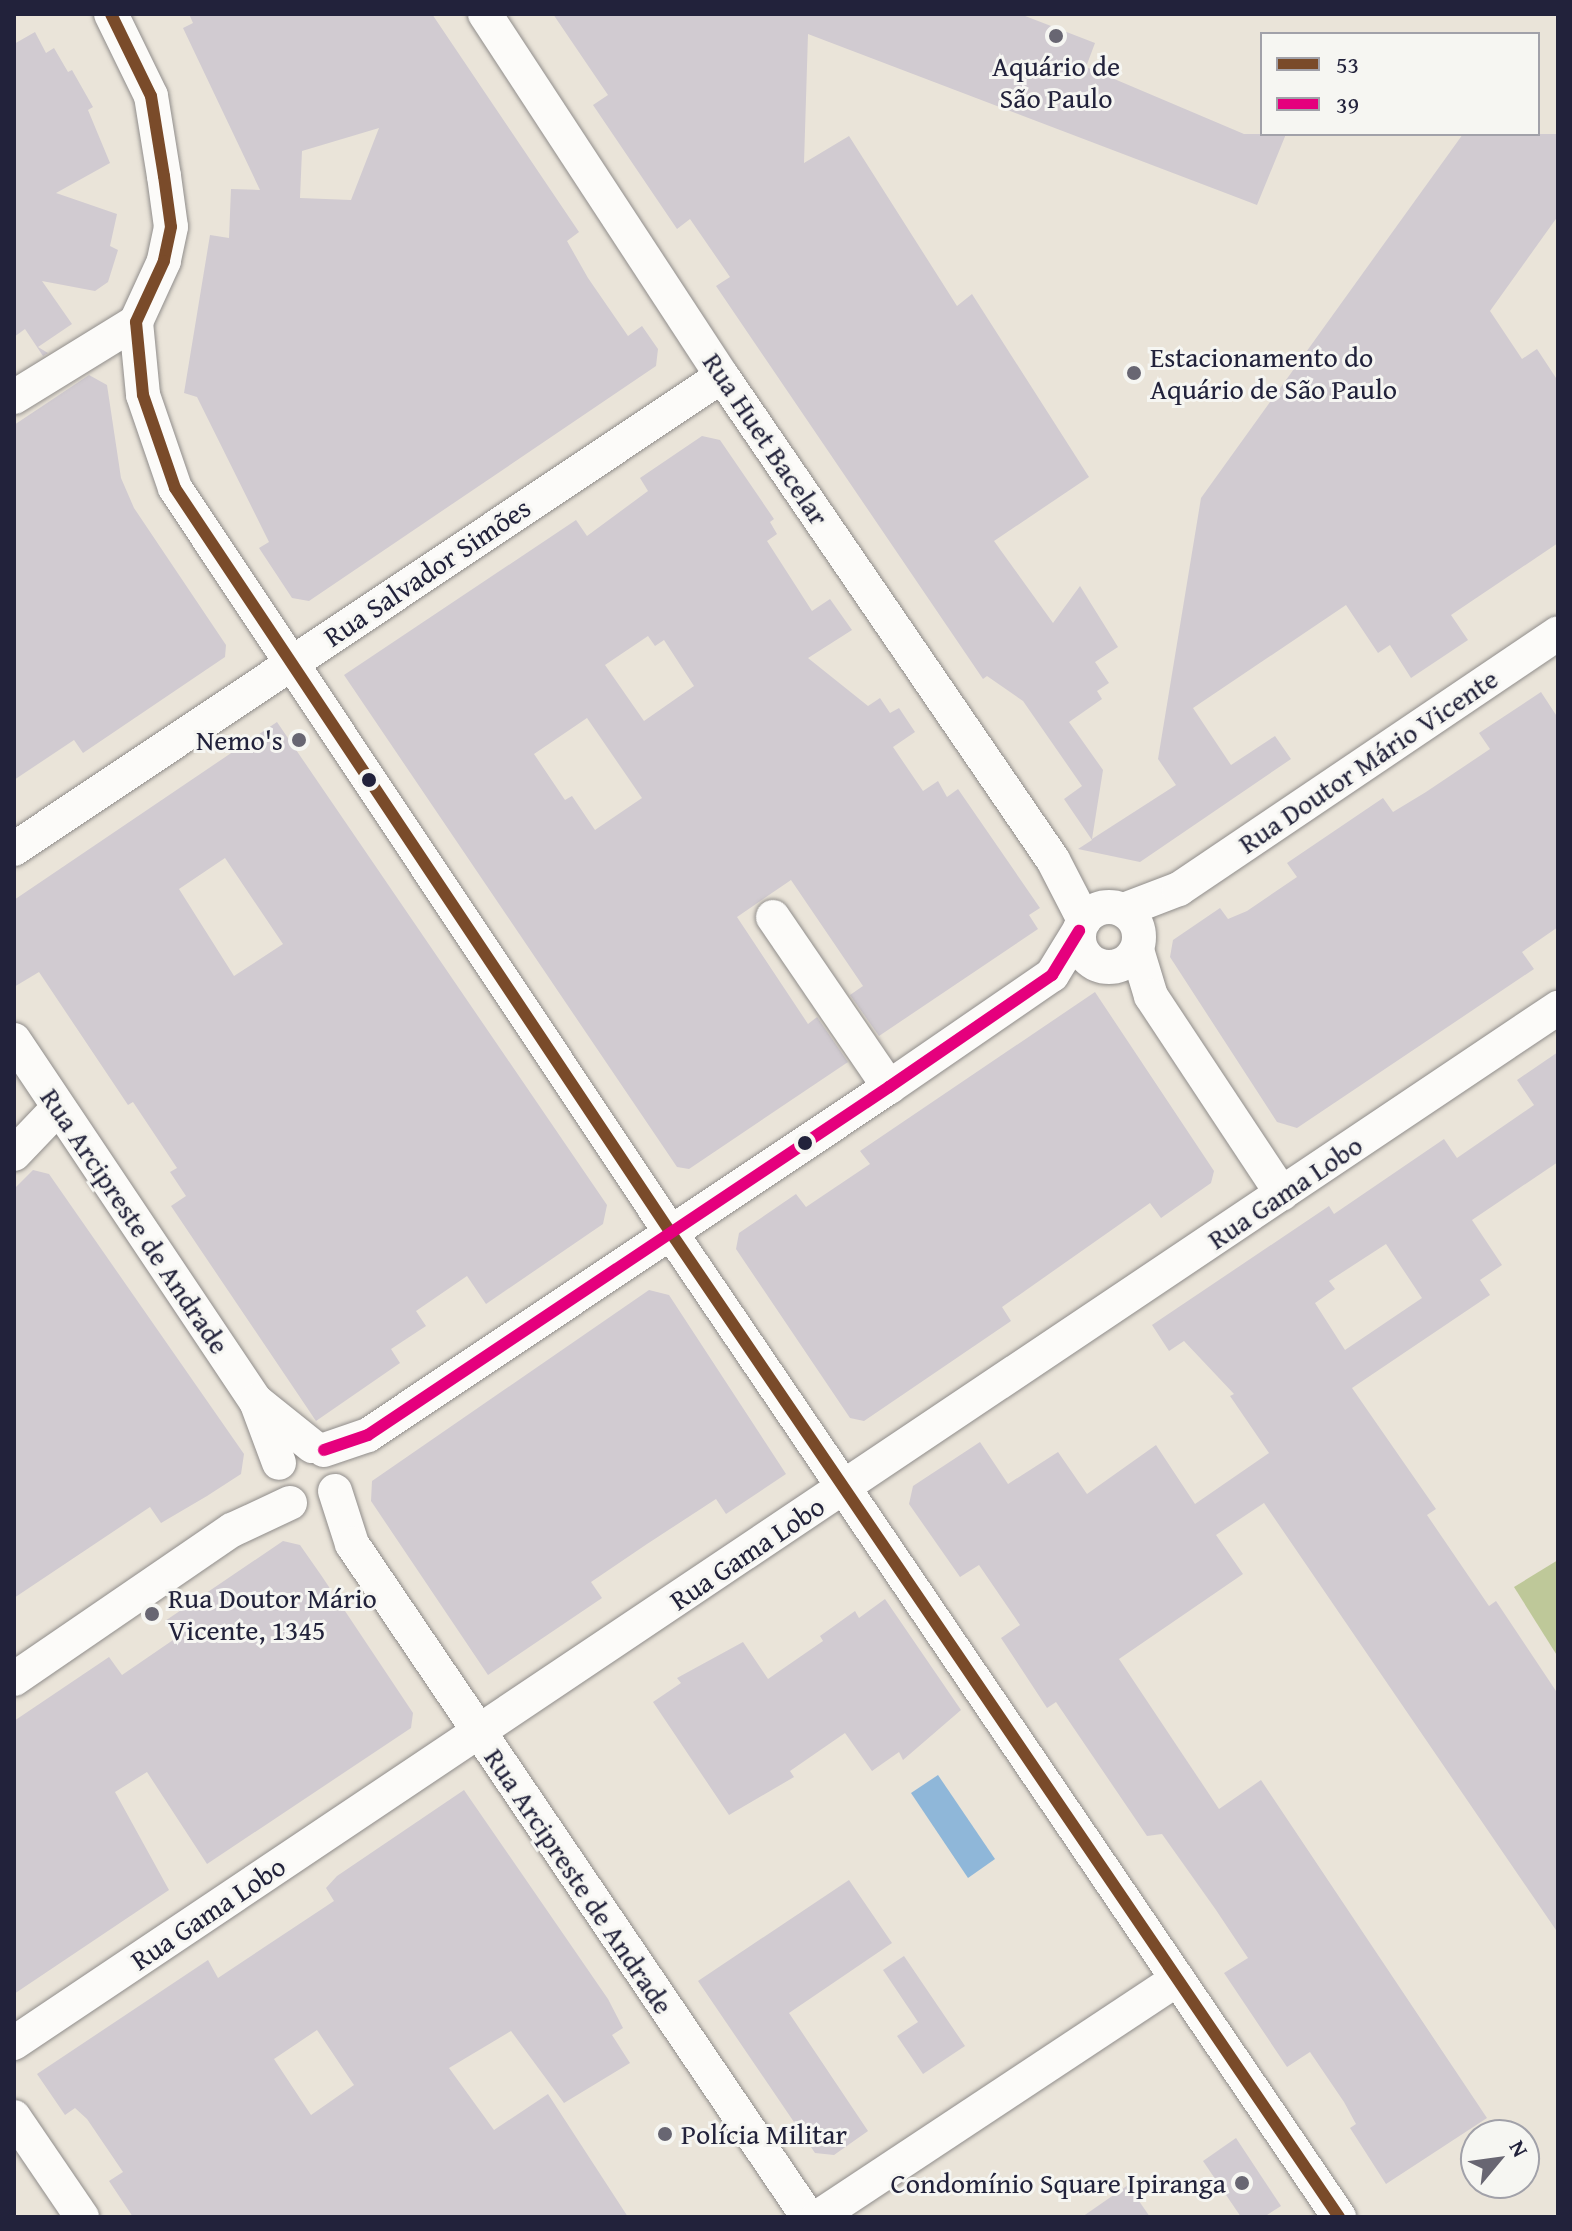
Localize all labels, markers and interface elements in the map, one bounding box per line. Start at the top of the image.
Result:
marker: Aquário de São Paulo [1047,27,1065,45]
legend [1260,32,1540,136]
text: 53 [1336,47,1359,82]
place label: Aquário de São Paulo [992,49,1120,115]
text: 39 [1336,87,1359,122]
place label: Estacionamento do Aquário de São Paulo [1150,340,1397,406]
street label: Rua Huet Bacelar [696,346,836,532]
marker: Estacionamento do Aquário de São Paulo [1125,364,1143,382]
street label: Rua Salvador Simões [317,490,537,654]
street label: Rua Doutor Mário Vicente [1232,662,1504,860]
place label: Nemo's [196,723,283,757]
marker: Nemo's [290,731,308,749]
unlabelled marker [361,772,377,788]
street label: Rua Arcipreste de Andrade [34,1082,236,1360]
street label: Rua Gama Lobo [1201,1128,1369,1256]
unlabelled marker [797,1135,813,1151]
street label: Rua Gama Lobo [663,1489,831,1617]
place label: Rua Doutor Mário Vicente, 1345 [168,1581,377,1647]
marker: Rua Doutor Mário Vicente, 1345 [143,1605,161,1623]
street label: Rua Arcipreste de Andrade [478,1742,680,2020]
street label: Rua Gama Lobo [124,1849,292,1977]
place label: Polícia Militar [681,2117,847,2151]
north arrow [1460,2119,1540,2199]
marker: Polícia Militar [656,2125,674,2143]
text: N [1502,2134,1537,2163]
place label: Condomínio Square Ipiranga [891,2166,1226,2200]
marker: Condomínio Square Ipiranga [1233,2174,1251,2192]

